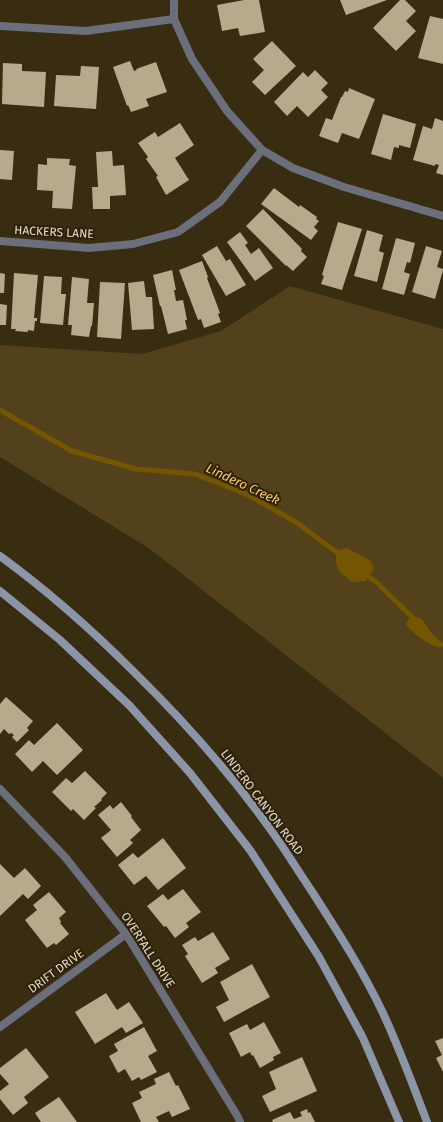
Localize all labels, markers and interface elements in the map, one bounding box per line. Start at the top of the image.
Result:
street label: HACKERS LANE [14,223,94,241]
water label: Lindero Creek [204,460,282,508]
street label: LINDERO CANYON ROAD [218,747,306,858]
street label: OVERFALL DRIVE [118,909,178,991]
street label: DRIFT DRIVE [25,946,87,996]

